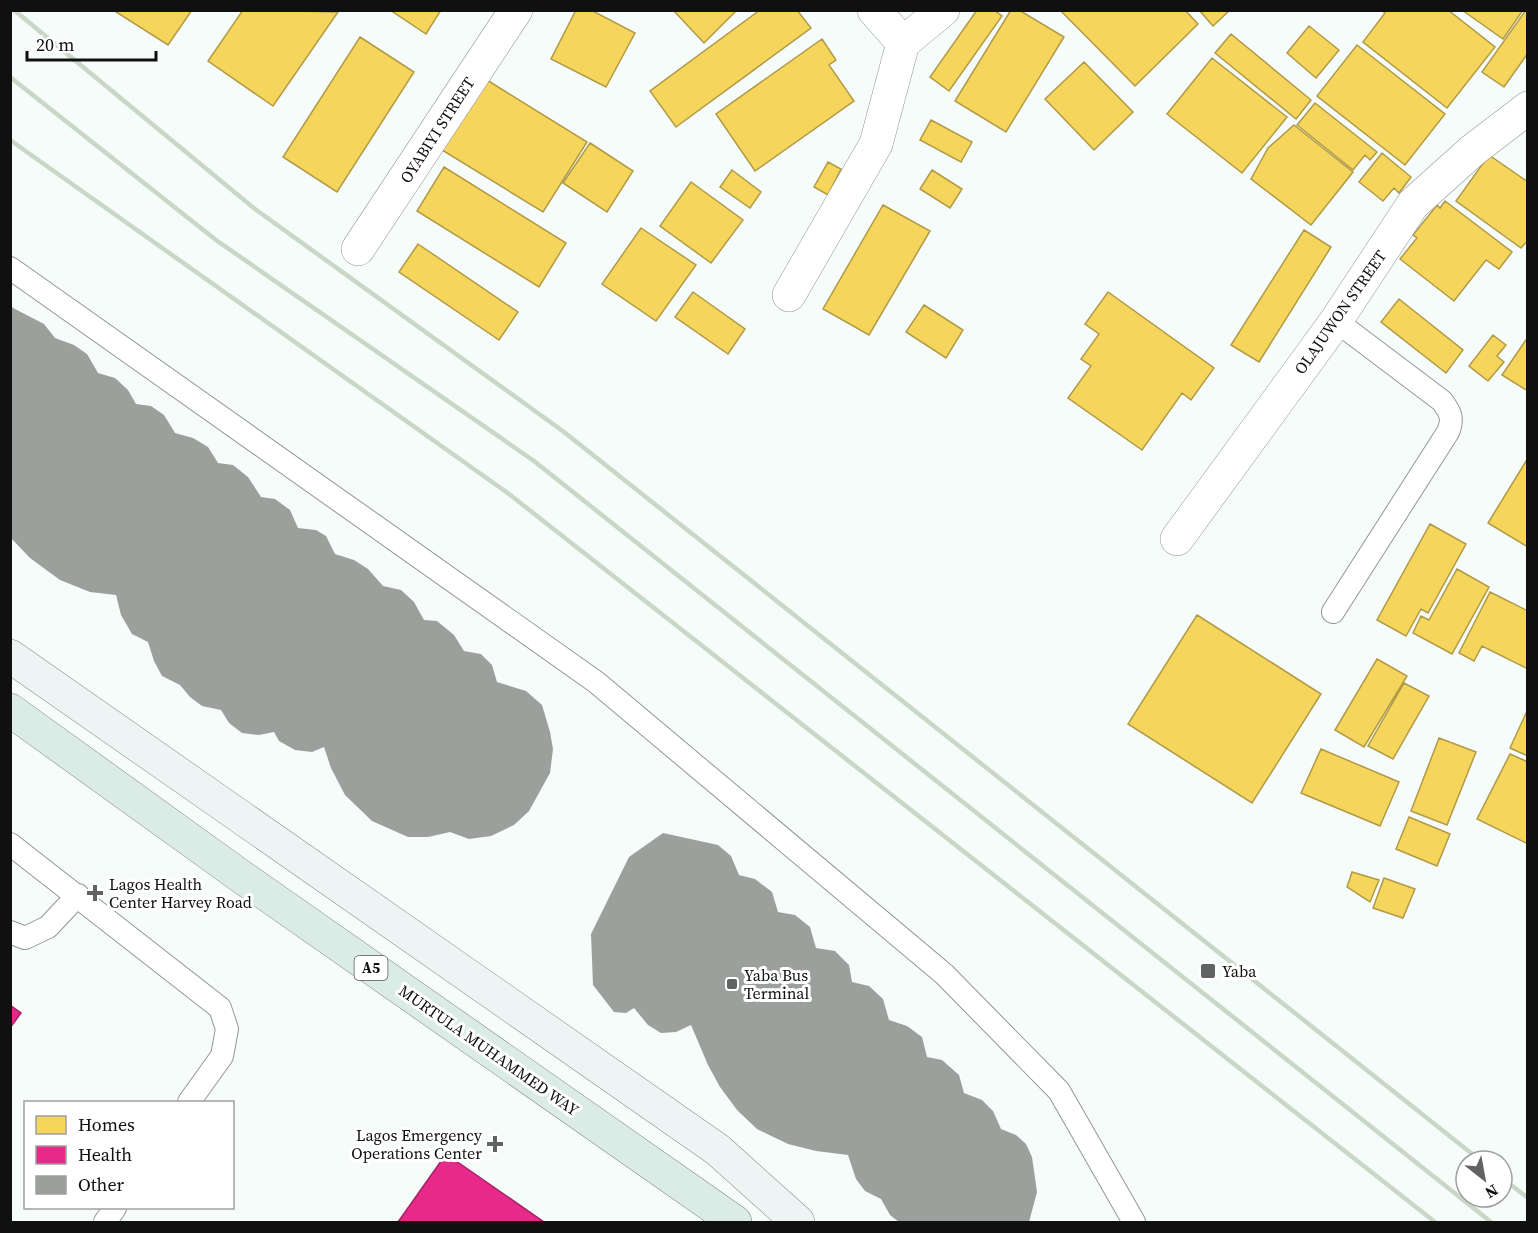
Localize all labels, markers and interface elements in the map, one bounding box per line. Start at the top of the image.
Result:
scale bar [27,24,156,62]
text: 20 m [36,32,74,57]
street label: OYABIYI STREET [394,72,480,187]
street label: OLAJUWON STREET [1289,245,1391,378]
place label: Lagos Health Center Harvey Road [109,873,252,913]
marker: Lagos Health Center Harvey Road [86,884,104,902]
road number: A5 [354,956,388,980]
place label: Yaba [1222,960,1257,982]
marker: Yaba [1199,962,1217,980]
place label: Yaba Bus Terminal [744,964,809,1004]
marker: Yaba Bus Terminal [725,977,739,991]
street label: MURTULA MUHAMMED WAY [395,979,583,1121]
legend [24,1101,234,1209]
text: Homes [78,1112,135,1137]
place label: Lagos Emergency Operations Center [351,1124,483,1164]
marker: Lagos Emergency Operations Center [486,1135,504,1153]
text: Health [78,1142,132,1167]
north arrow [1454,1149,1514,1209]
text: Other [78,1172,125,1197]
text: N [1481,1179,1502,1204]

